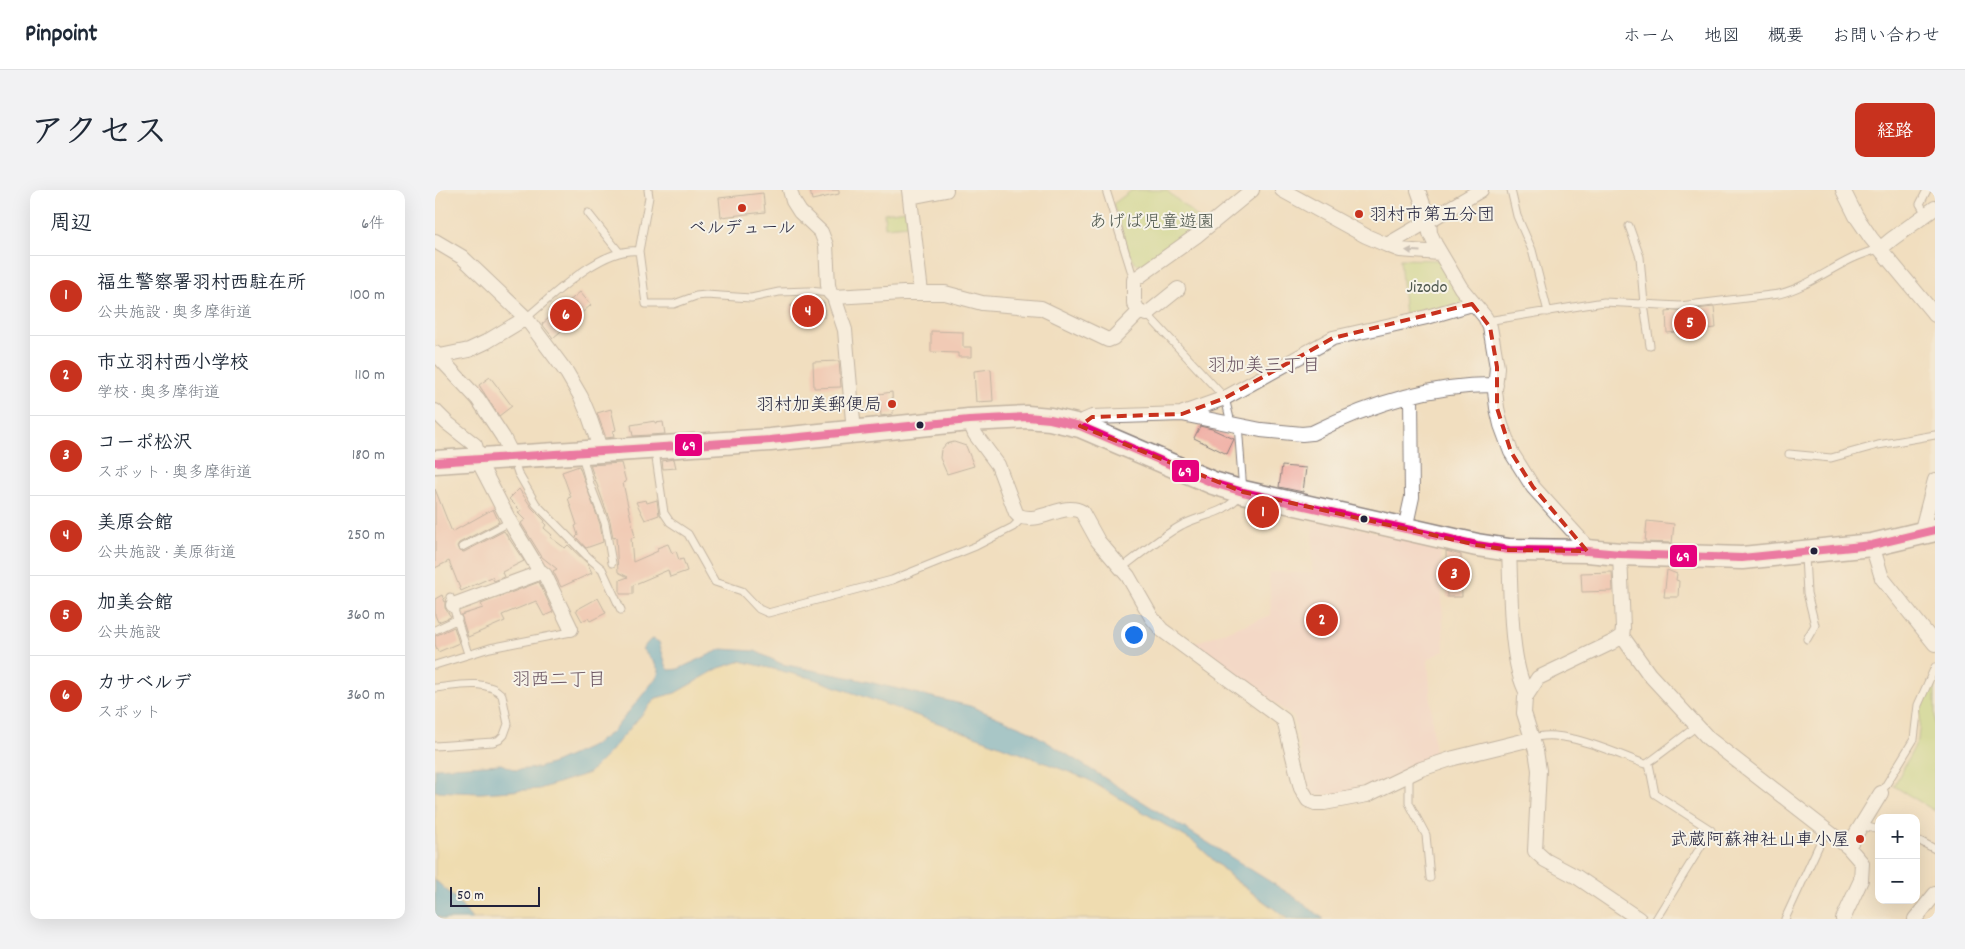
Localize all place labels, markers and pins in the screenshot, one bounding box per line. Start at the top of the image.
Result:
marker: ベルデュール [736,202,748,214]
place label: 羽村市第五分団 [1369,204,1495,229]
marker: 羽村市第五分団 [1353,208,1365,220]
place label: ベルデュール [689,217,795,242]
pin: 4 [792,292,824,330]
pin: 6 [550,296,582,334]
pin: 5 [1674,304,1706,342]
place label: 羽村加美郵便局 [756,394,882,419]
marker: 羽村加美郵便局 [886,398,898,410]
unlabelled marker [915,420,925,430]
pin: 1 [1247,493,1279,531]
unlabelled marker [1359,514,1369,524]
unlabelled marker [1809,546,1819,556]
pin: 3 [1438,555,1470,593]
pin: 2 [1306,601,1338,639]
place label: 武蔵阿蘇神社山車小屋 [1670,829,1850,854]
marker: 武蔵阿蘇神社山車小屋 [1854,833,1866,845]

